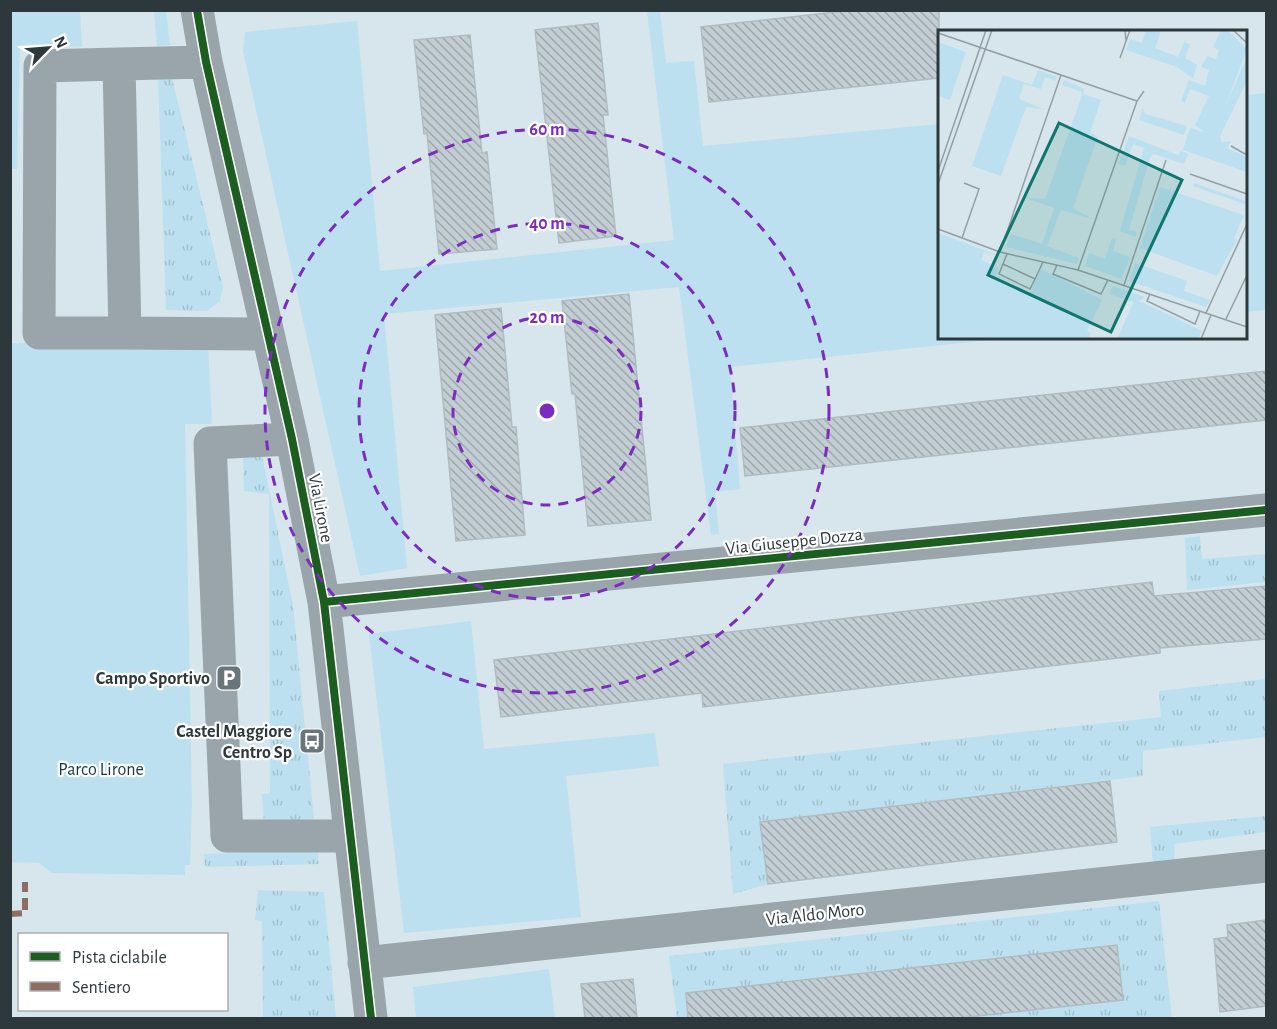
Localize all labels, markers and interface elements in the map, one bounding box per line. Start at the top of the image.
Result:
north arrow [18,18,78,78]
inset map [938,30,1247,339]
text: N [51,34,70,51]
text: 60 m [529,121,565,139]
text: 40 m [529,215,565,233]
text: 20 m [529,309,565,327]
centre of rings [537,401,557,421]
street label: Via Lirone [305,472,336,544]
street label: Via Giuseppe Dozza [725,526,864,558]
parking icon: Campo Sportivo [214,663,244,693]
place label: Campo Sportivo [96,670,210,688]
place label: Castel Maggiore Centro Sp [176,723,292,762]
bus stop icon: Castel Maggiore Centro Sp [297,726,327,756]
park label: Parco Lirone [58,761,144,779]
street label: Via Aldo Moro [765,901,865,929]
legend [18,933,228,1011]
text: Pista ciclabile [72,949,167,967]
text: Sentiero [72,979,131,997]

